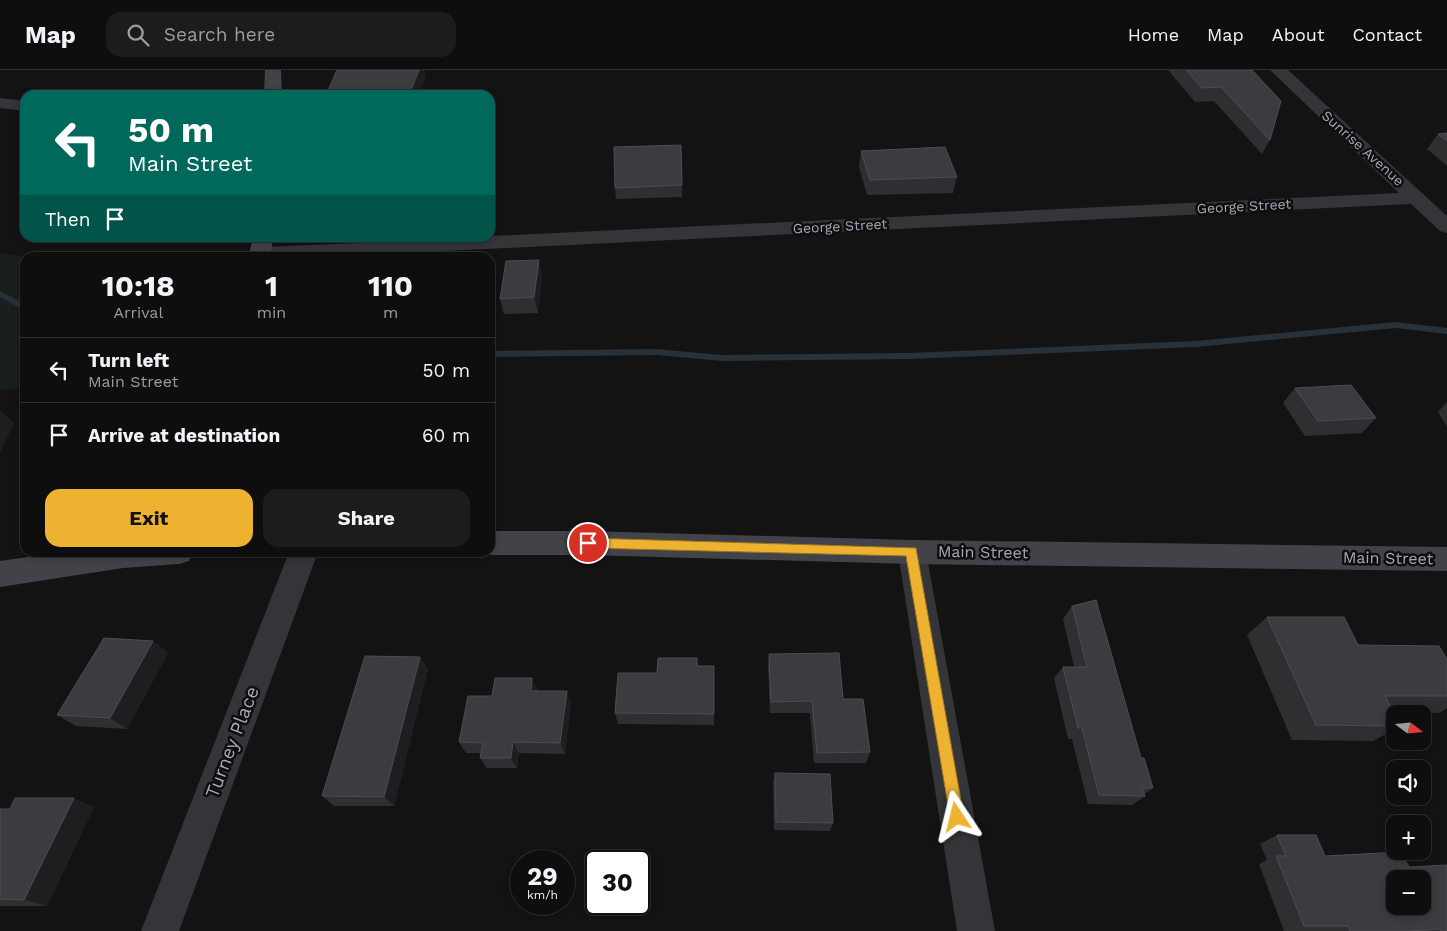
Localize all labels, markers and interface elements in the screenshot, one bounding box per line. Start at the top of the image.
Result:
search box [106,12,456,57]
text: Map [25,21,76,49]
icon: search [124,21,152,49]
text: Search here [164,23,275,46]
text: Home [1128,24,1179,45]
text: Map [1207,24,1244,45]
text: About [1272,24,1324,45]
text: Contact [1352,24,1422,45]
street label: Sunrise Avenue [1319,107,1407,189]
text: 50 m [128,109,214,151]
icon: left [45,110,110,175]
text: Main Street [128,151,252,176]
street label: George Street [1196,196,1292,216]
icon: arrive [101,205,129,233]
text: Then [45,208,91,231]
street label: George Street [792,216,888,236]
text: 10:18 [102,268,175,303]
text: 1 [265,268,278,303]
text: 110 [368,268,413,303]
text: Arrival [113,303,163,322]
text: min [257,303,286,322]
text: m [383,303,398,322]
text: Turn left [88,349,169,372]
icon: left [45,356,73,384]
text: 50 m [423,359,470,382]
text: Main Street [88,372,178,391]
icon: arrive [45,421,73,449]
text: Arrive at destination [88,424,280,447]
text: 60 m [422,424,470,447]
button: Exit [45,489,253,547]
button: Share [263,489,470,547]
pin [567,522,609,564]
icon: arrive [574,529,602,557]
street label: Main Street [938,542,1029,562]
street label: Main Street [1343,548,1434,568]
street label: Turney Place [200,683,264,801]
north arrow [1386,705,1431,750]
map controls [1386,705,1431,915]
button: sound [1386,760,1431,805]
position arrow [930,790,982,842]
button: + [1386,815,1431,860]
speed limit sign: 30 [585,850,650,915]
text: 29 [527,862,558,891]
button: − [1386,870,1431,915]
text: km/h [527,888,558,902]

